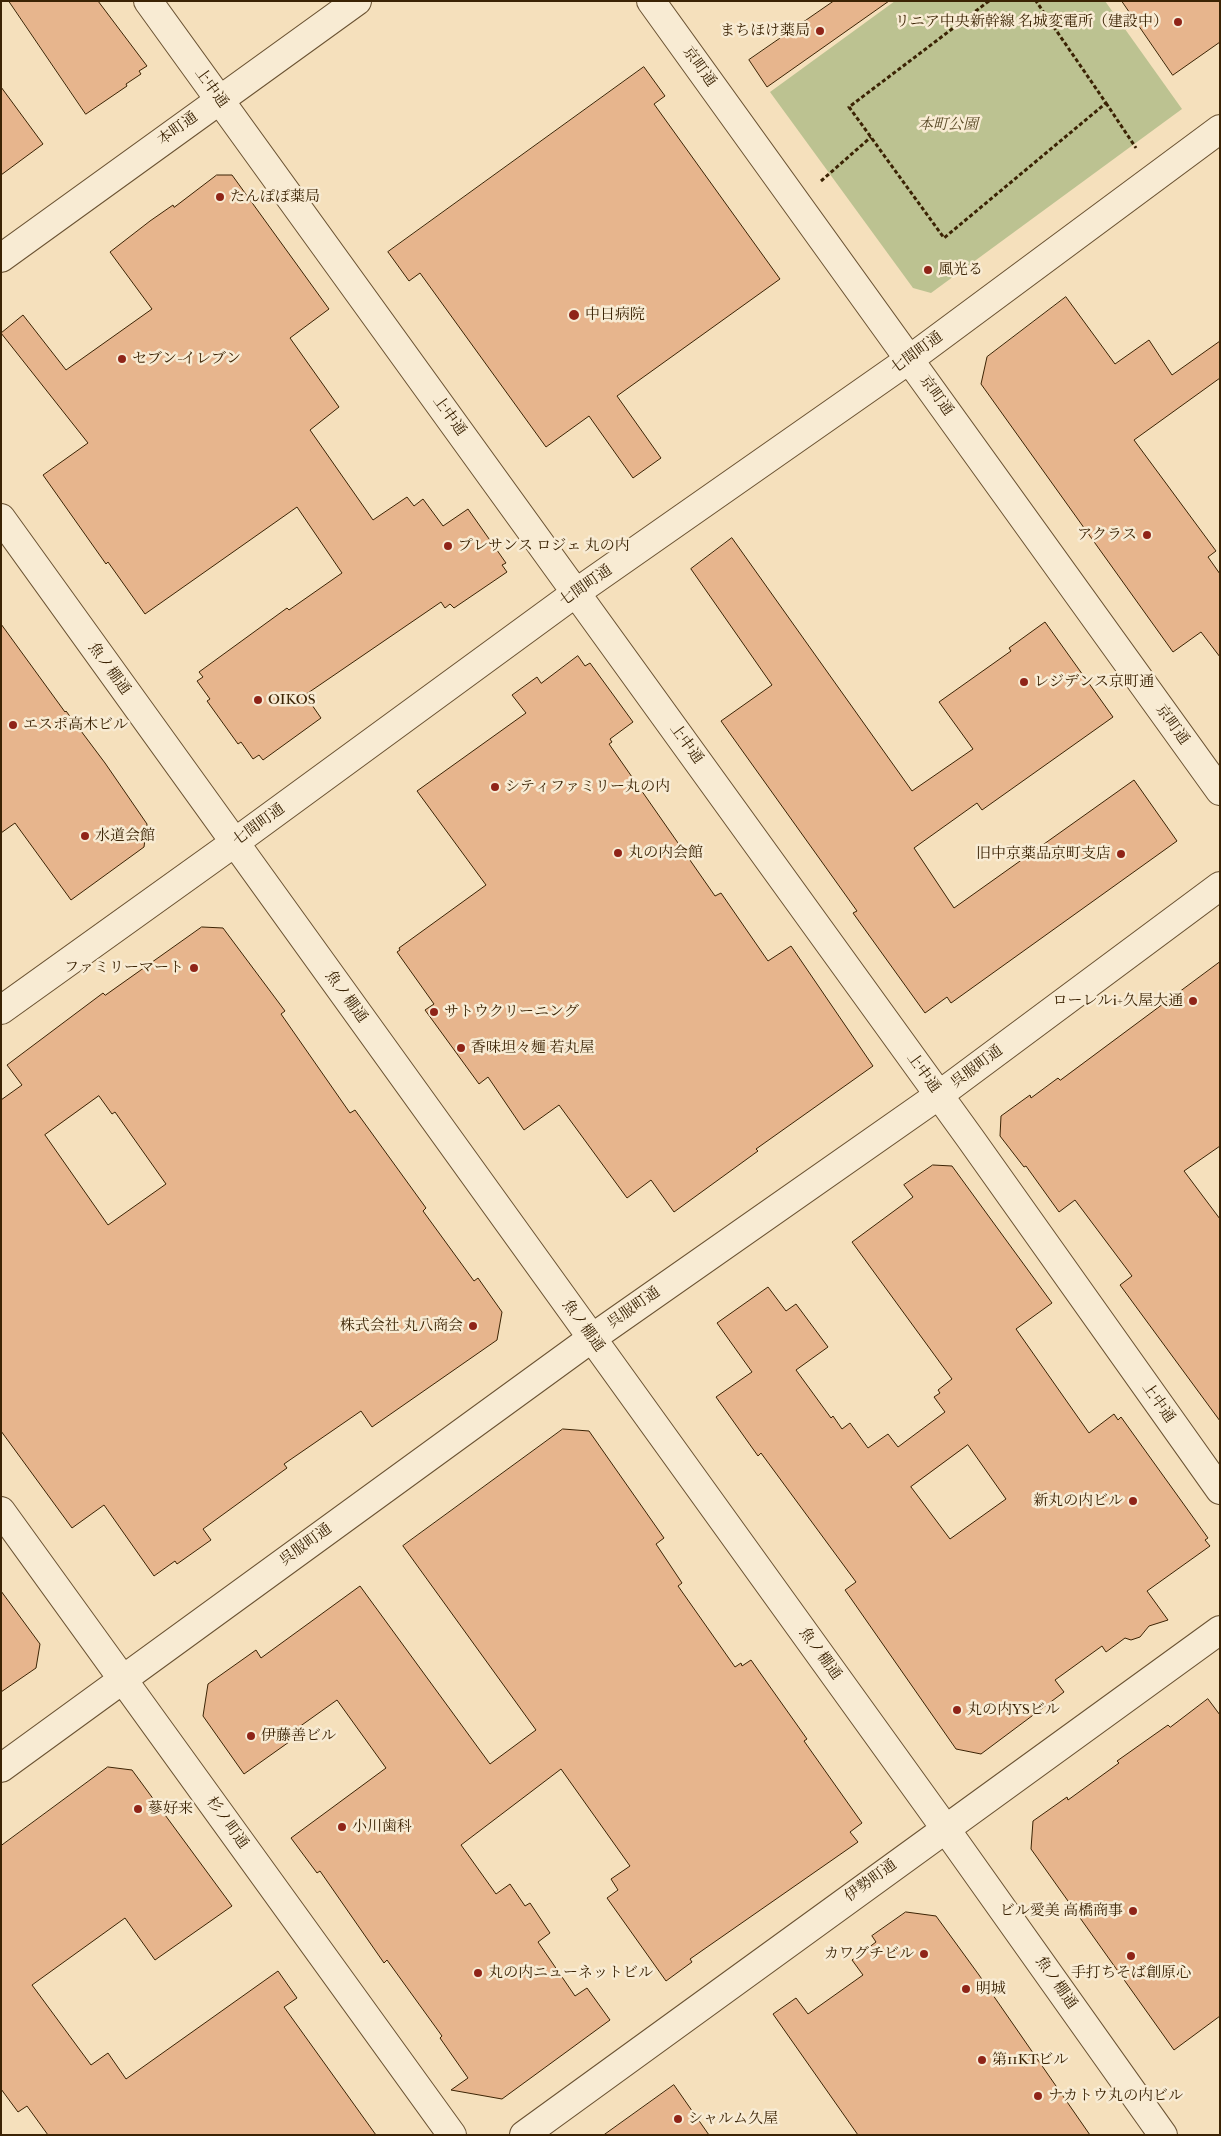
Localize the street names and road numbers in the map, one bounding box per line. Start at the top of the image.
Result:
street label: 京町通 [678,44,720,90]
street label: 上中通 [190,65,232,111]
street label: 本町通 [155,108,201,150]
street label: 七間町通 [887,328,947,378]
street label: 京町通 [915,373,957,419]
street label: 上中通 [428,393,470,439]
street label: 七間町通 [556,561,616,611]
street label: 魚ノ棚通 [84,639,134,699]
street label: 京町通 [1151,702,1193,748]
street label: 上中通 [665,721,707,767]
street label: 七間町通 [229,800,289,850]
street label: 魚ノ棚通 [321,967,371,1027]
street label: 呉服町通 [948,1042,1006,1092]
street label: 上中通 [902,1050,944,1096]
street label: 呉服町通 [604,1283,664,1333]
street label: 魚ノ棚通 [558,1296,608,1356]
street label: 上中通 [1138,1379,1178,1427]
street label: 呉服町通 [276,1520,336,1570]
street label: 魚ノ棚通 [795,1624,845,1684]
street label: 杉ノ町通 [202,1793,252,1853]
street label: 伊勢町通 [841,1856,901,1906]
street label: 魚ノ棚通 [1031,1953,1081,2013]

